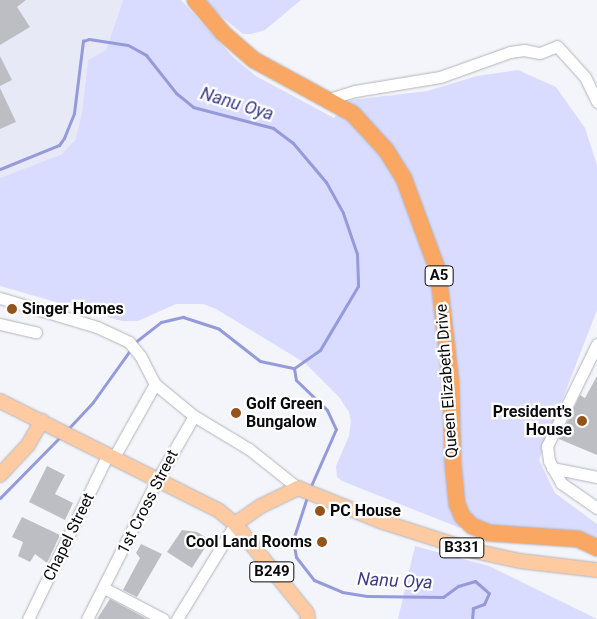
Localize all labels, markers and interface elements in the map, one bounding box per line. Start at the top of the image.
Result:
water label: Nanu Oya [198,83,276,125]
road number: A5 [424,264,454,288]
place label: Singer Homes [22,299,124,319]
marker: Singer Homes [6,303,18,315]
street label: Queen Elizabeth Drive [432,303,462,459]
place label: Golf Green Bungalow [246,394,323,432]
place label: President's House [493,402,572,440]
marker: Golf Green Bungalow [230,407,242,419]
marker: President's House [576,415,588,427]
street label: 1st Cross Street [114,447,182,557]
street label: Chapel Street [39,490,99,584]
place label: PC House [330,501,401,521]
marker: PC House [314,505,326,517]
place label: Cool Land Rooms [186,532,312,552]
marker: Cool Land Rooms [316,536,328,548]
road number: B331 [438,536,486,560]
road number: B249 [248,560,296,584]
water label: Nanu Oya [357,568,433,594]

